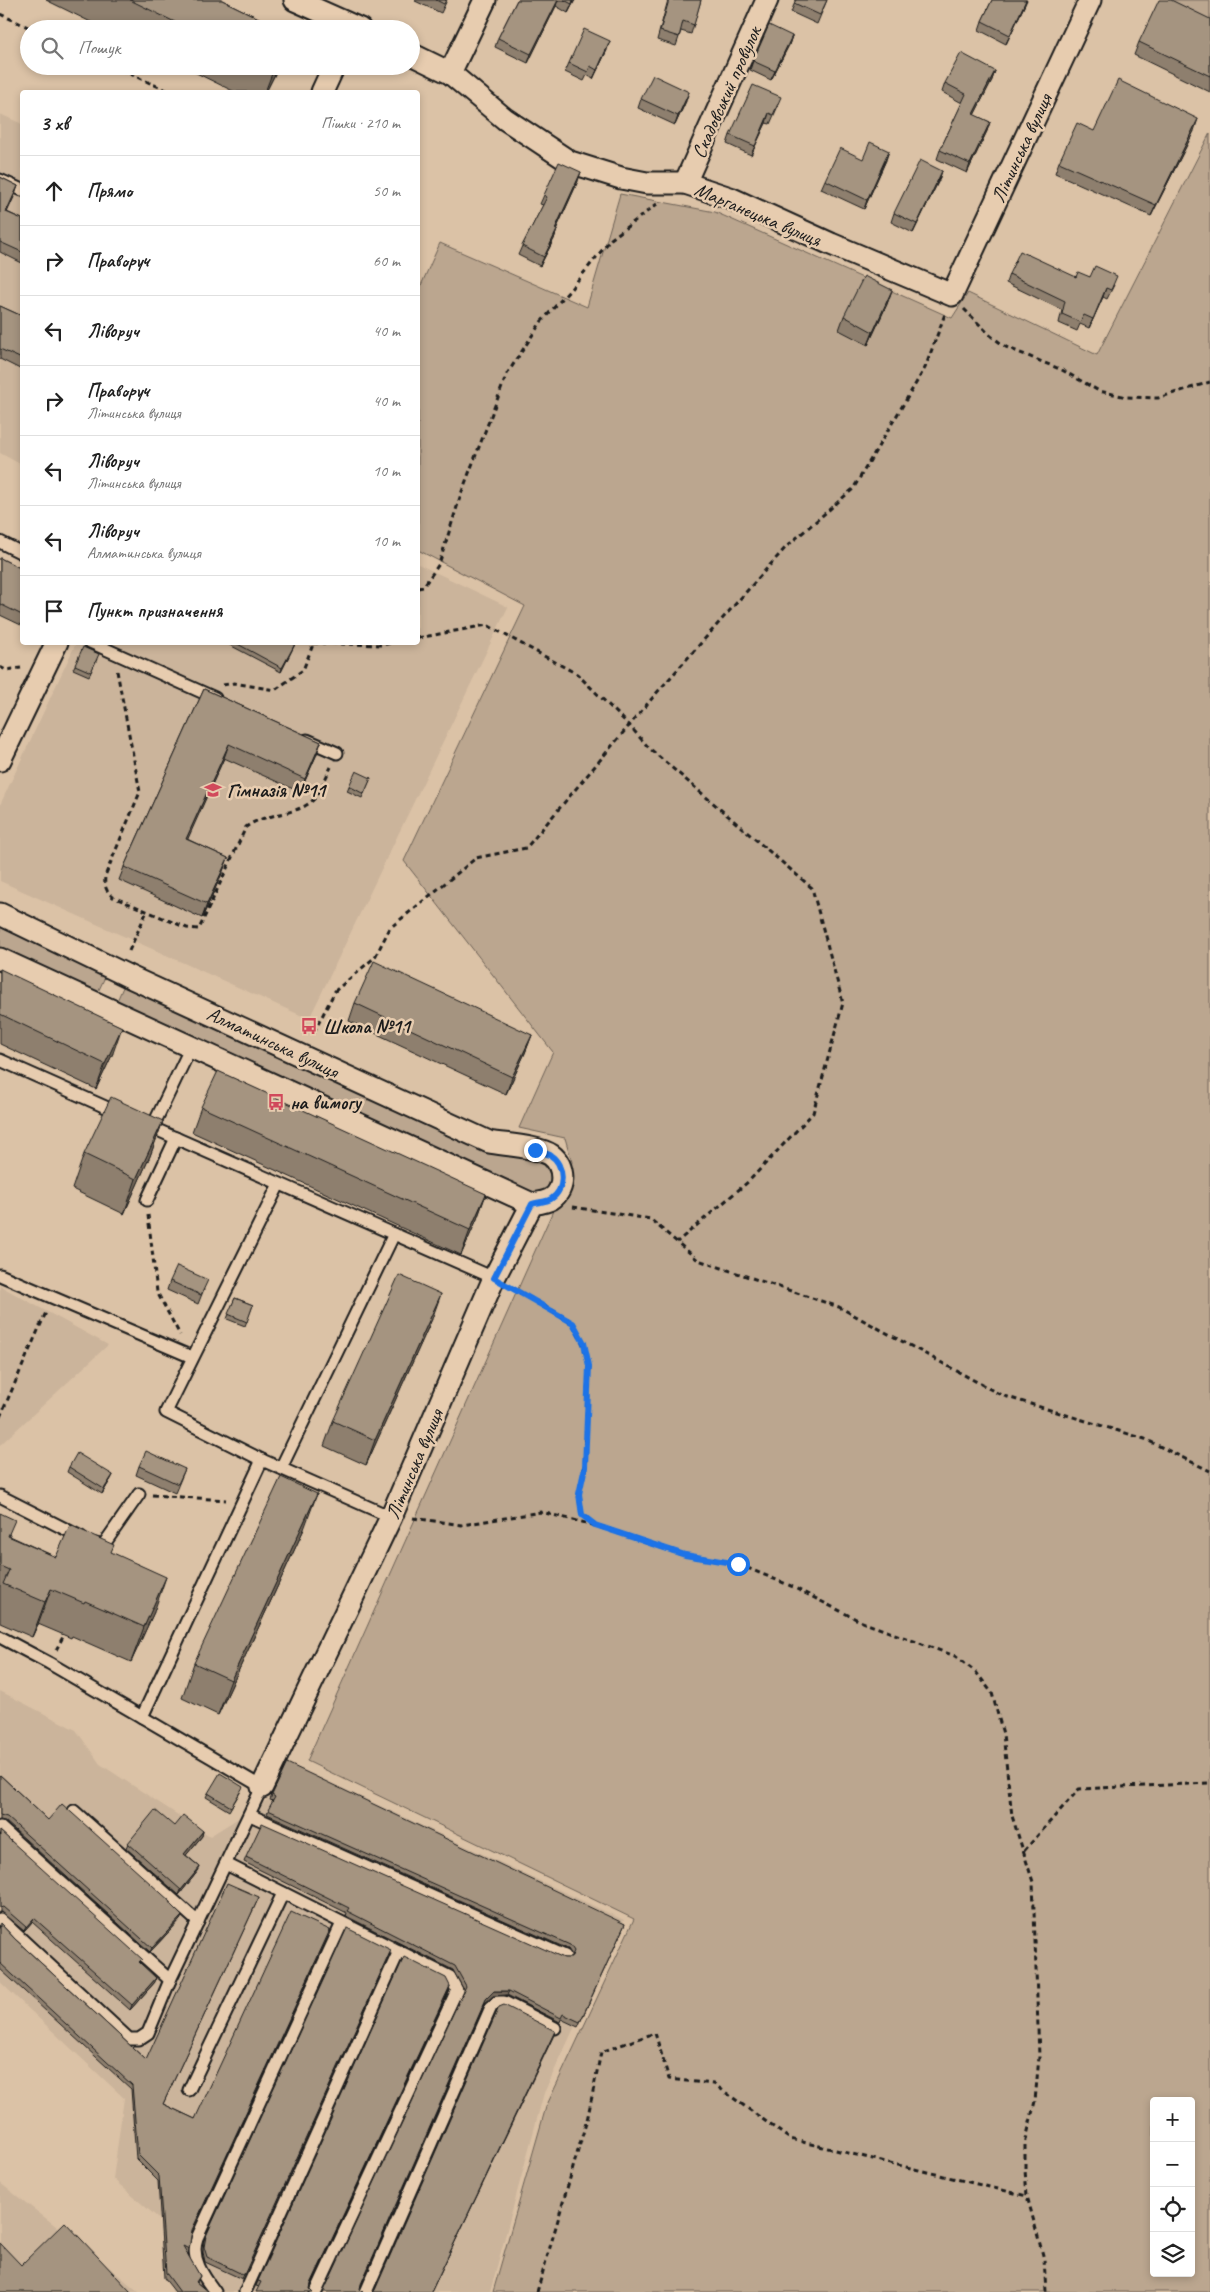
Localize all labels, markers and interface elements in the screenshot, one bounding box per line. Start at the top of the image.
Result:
search box [20,20,420,75]
street label: Скадовський провулок [686,21,767,162]
icon: search [38,34,66,62]
text: Пошук [78,36,120,60]
street label: Літинська вулиця [985,88,1058,206]
text: 3 хв [40,110,69,136]
text: Пішки · 210 m [321,113,400,133]
icon: ahead [40,177,68,205]
street label: Марганецька вулиця [691,177,825,253]
text: Прямо [87,179,132,203]
text: 50 m [373,181,400,201]
icon: right [40,247,68,275]
text: Праворуч [87,249,149,273]
text: 60 m [373,251,400,271]
icon: left [40,317,68,345]
text: Ліворуч [87,319,139,343]
text: 40 m [373,321,400,341]
text: Праворуч [87,379,149,403]
icon: right [40,387,68,415]
text: 40 m [373,391,400,411]
text: Літинська вулиця [87,403,180,423]
text: Ліворуч [87,449,139,473]
icon: left [40,457,68,485]
text: 10 m [373,461,400,481]
text: Літинська вулиця [87,473,180,493]
text: Ліворуч [87,519,139,543]
icon: left [40,527,68,555]
text: 10 m [373,531,400,551]
text: Алматинська вулиця [87,543,201,563]
icon: arrive [40,597,68,625]
text: Пункт призначення [87,599,222,623]
place label: Гімназія №11 [227,778,327,803]
school or university icon: Гімназія №11 [203,780,223,800]
street label: Алматинська вулиця [203,1001,344,1085]
place label: Школа №11 [323,1014,412,1039]
bus stop icon: Школа №11 [299,1016,319,1036]
place label: на вимогу [290,1090,363,1115]
bus stop icon: на вимогу [266,1092,286,1112]
route end [524,1139,547,1162]
street label: Літинська вулиця [380,1404,449,1523]
route start [727,1553,750,1576]
map controls [1150,2097,1195,2277]
button: + [1150,2097,1195,2142]
button: − [1150,2142,1195,2187]
button: locate [1150,2187,1195,2232]
button: layers [1150,2232,1195,2277]

